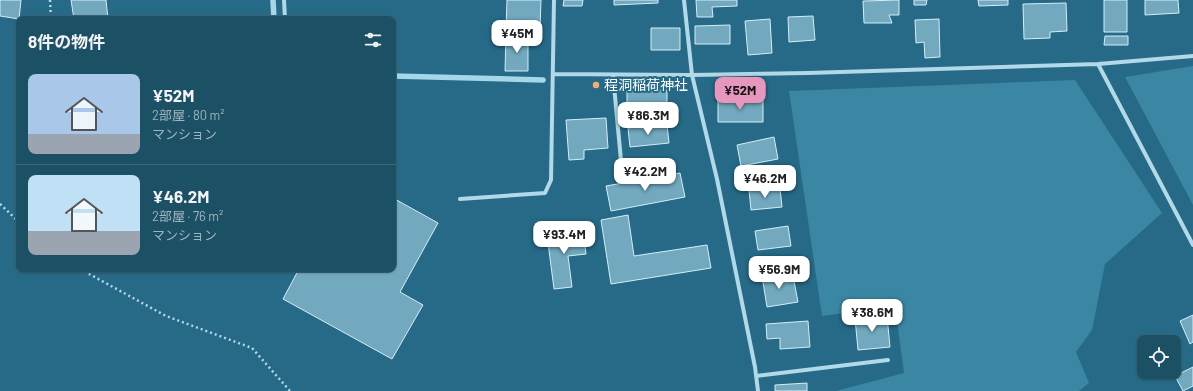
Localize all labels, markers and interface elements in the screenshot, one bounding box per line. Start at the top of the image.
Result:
pin: ¥45M [493,20,541,54]
text: ¥45M [500,25,534,41]
icon: filters [362,29,384,51]
text: 8件の物件 [28,31,105,51]
place label: 程洞稲荷神社 [604,76,688,93]
pin: ¥52M [716,77,764,111]
marker: 程洞稲荷神社 [591,80,601,90]
text: ¥52M [724,82,756,98]
text: ¥52M [152,85,195,105]
icon: home [60,90,108,138]
pin: ¥86.3M [615,102,681,136]
text: 2部屋 · 80 m² [152,107,225,123]
text: ¥86.3M [627,107,669,123]
text: マンション [152,126,217,142]
pin: ¥42.2M [612,158,678,192]
text: ¥42.2M [623,163,667,179]
pin: ¥46.2M [732,165,798,199]
text: ¥46.2M [743,170,787,186]
text: ¥46.2M [152,186,209,206]
icon: home [60,191,108,239]
text: 2部屋 · 76 m² [152,208,223,224]
pin: ¥93.4M [531,221,597,255]
text: ¥93.4M [542,226,586,242]
text: マンション [152,227,217,243]
pin: ¥56.9M [746,256,812,290]
text: ¥56.9M [758,261,800,277]
pin: ¥38.6M [839,299,905,333]
text: ¥38.6M [851,304,893,320]
map controls [1137,335,1181,379]
button: locate [1137,335,1181,379]

